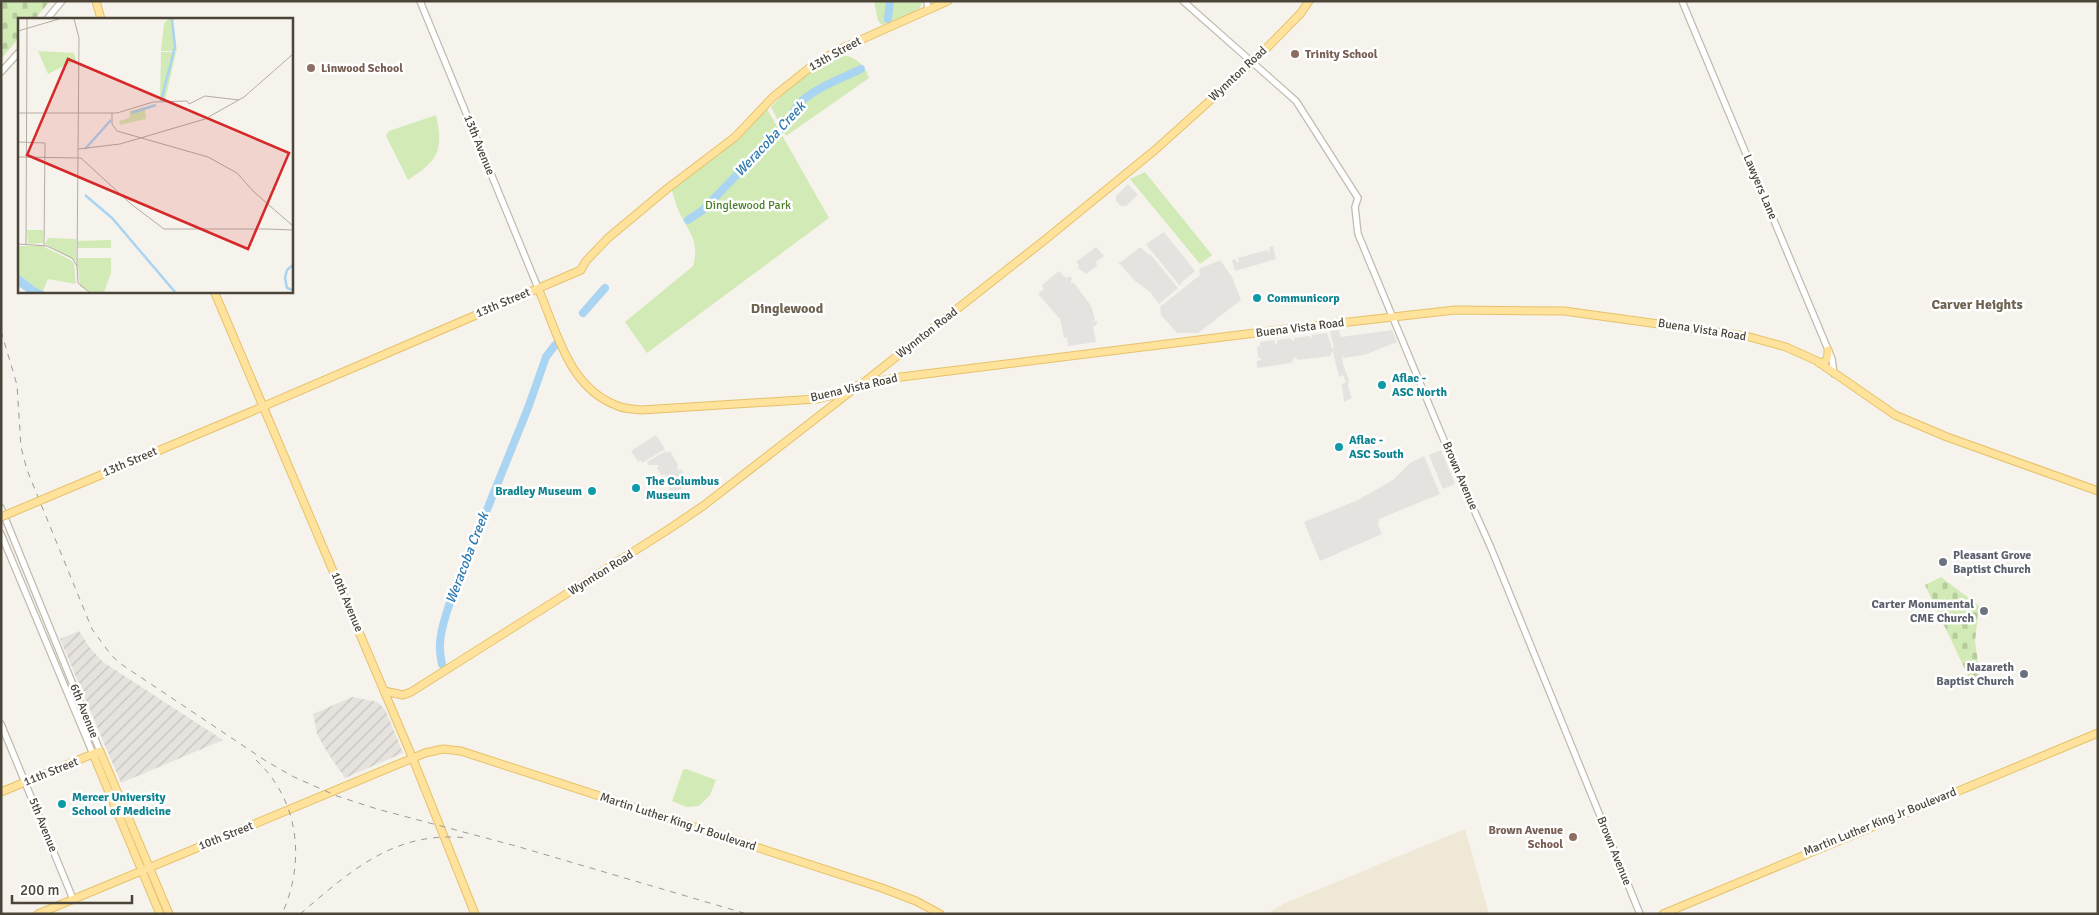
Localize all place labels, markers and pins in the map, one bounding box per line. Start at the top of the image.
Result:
place label: Trinity School [1305,47,1378,62]
marker: Trinity School [1289,48,1301,60]
place label: Linwood School [321,61,403,76]
marker: Linwood School [305,62,317,74]
place label: Communicorp [1267,291,1340,306]
marker: Communicorp [1251,292,1263,304]
place label: Aflac - ASC North [1392,371,1447,400]
marker: Aflac - ASC North [1376,379,1388,391]
place label: Aflac - ASC South [1349,433,1404,462]
marker: Aflac - ASC South [1333,441,1345,453]
place label: The Columbus Museum [646,474,720,503]
marker: The Columbus Museum [630,482,642,494]
place label: Bradley Museum [495,484,582,499]
marker: Bradley Museum [586,485,598,497]
place label: Pleasant Grove Baptist Church [1953,548,2031,577]
marker: Pleasant Grove Baptist Church [1937,556,1949,568]
place label: Carter Monumental CME Church [1872,597,1974,626]
marker: Carter Monumental CME Church [1978,605,1990,617]
place label: Nazareth Baptist Church [1936,660,2014,689]
marker: Nazareth Baptist Church [2018,668,2030,680]
place label: Mercer University School of Medicine [72,790,171,819]
marker: Mercer University School of Medicine [56,798,68,810]
place label: Brown Avenue School [1488,823,1563,852]
marker: Brown Avenue School [1567,831,1579,843]

